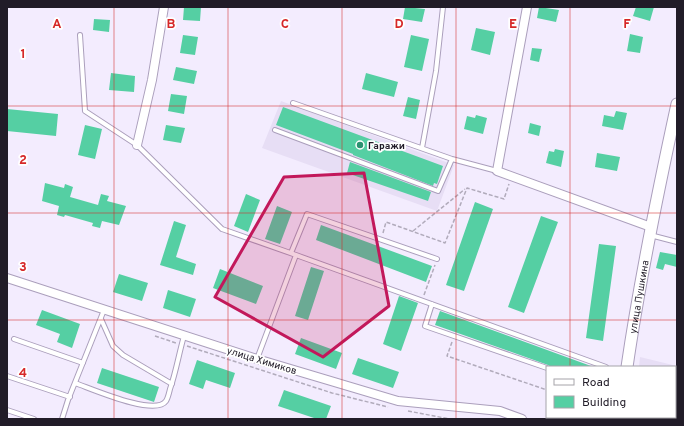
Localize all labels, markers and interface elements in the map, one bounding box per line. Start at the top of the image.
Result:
text: A [52,17,62,33]
text: B [167,17,176,33]
text: C [281,17,289,33]
text: D [394,17,404,33]
text: E [509,17,517,33]
text: F [623,17,631,33]
text: 1 [20,47,26,63]
marker: Гаражи [355,140,365,150]
place label: Гаражи [368,140,405,153]
text: 2 [19,153,27,169]
street label: улица Пушкина [627,259,653,335]
text: 3 [19,260,27,276]
street label: улица Химиков [225,345,298,378]
text: 4 [19,366,27,382]
legend [546,366,676,418]
text: Road [582,375,610,391]
text: Building [582,395,626,411]

